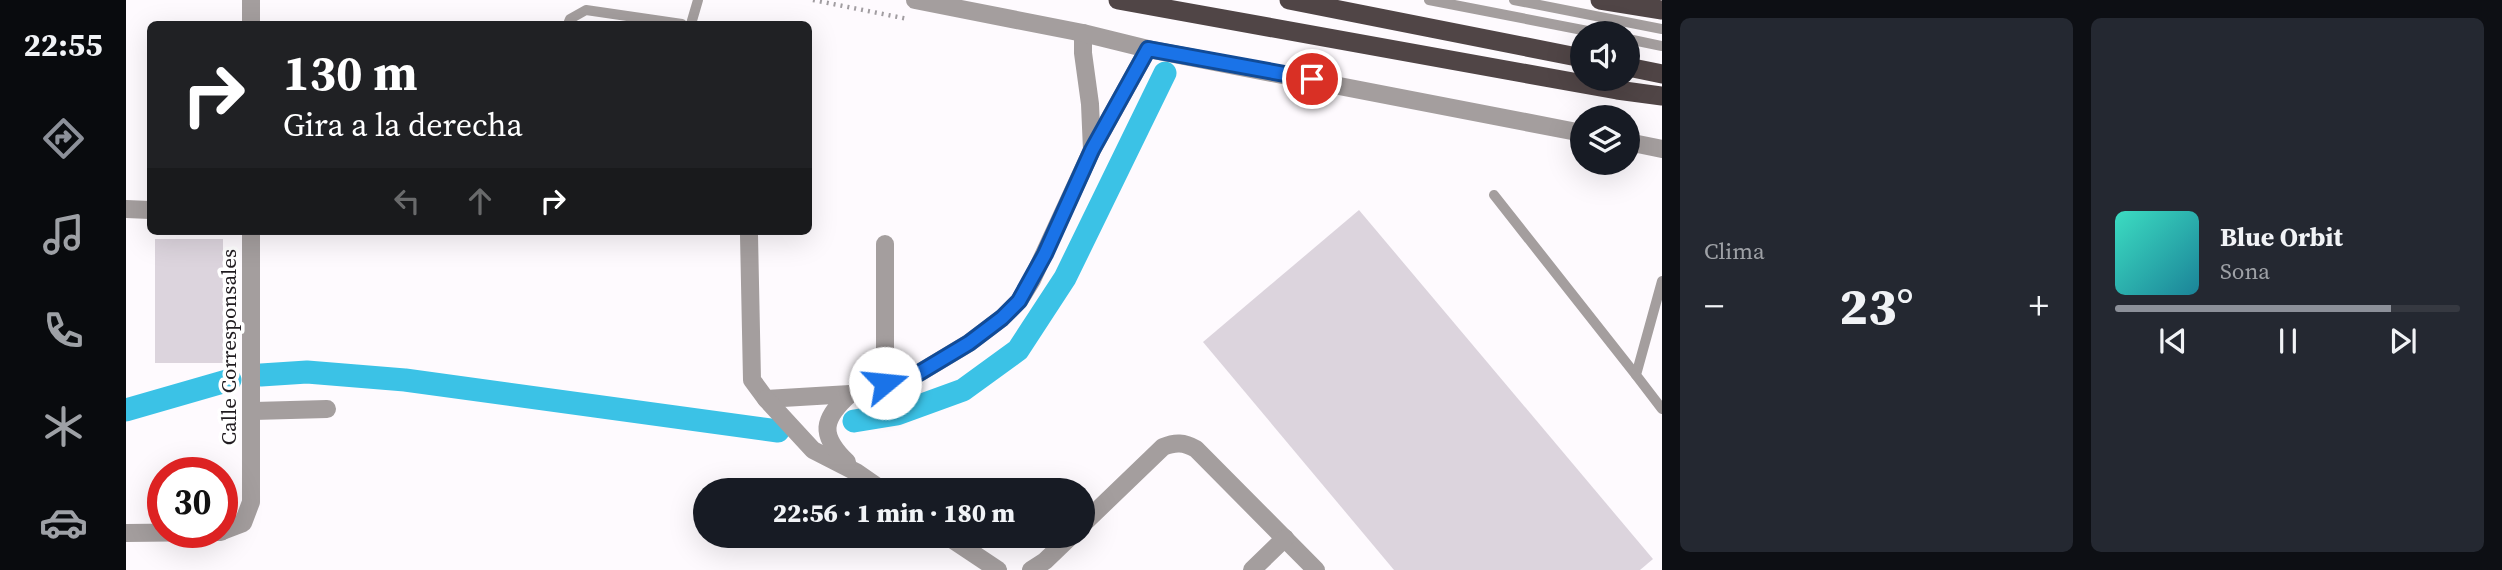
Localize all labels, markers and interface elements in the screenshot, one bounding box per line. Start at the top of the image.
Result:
map controls [1570,21,1640,175]
button: sound [1570,21,1640,91]
text: 22:55 [24,23,102,67]
text: 130 m [283,39,418,106]
icon: right [168,49,259,140]
pin [1282,49,1342,109]
icon: arrive [1293,60,1331,98]
text: Gira a la derecha [283,103,523,147]
button: layers [1570,105,1640,175]
icon: directions [39,114,88,163]
icon: left [388,182,426,220]
icon: ahead [461,182,499,220]
icon: right [534,182,572,220]
icon: music [39,210,88,259]
text: Blue Orbit [2220,219,2343,255]
text: Clima [1704,235,1765,267]
street label: Calle Corresponsales [214,249,243,445]
text: Sona [2220,255,2270,287]
text: 23° [1839,270,1914,341]
text: − [1704,280,1724,332]
text: + [2029,280,2049,332]
icon: phone [39,306,88,355]
icon: previous [2154,322,2192,360]
icon: pause [2269,322,2307,360]
icon: next [2384,322,2422,360]
position arrow [848,346,922,420]
icon: climate [39,402,88,451]
speed limit sign: 30 [147,457,238,548]
text: 22:56 · 1 min · 180 m [773,495,1015,531]
icon: car [39,498,88,547]

